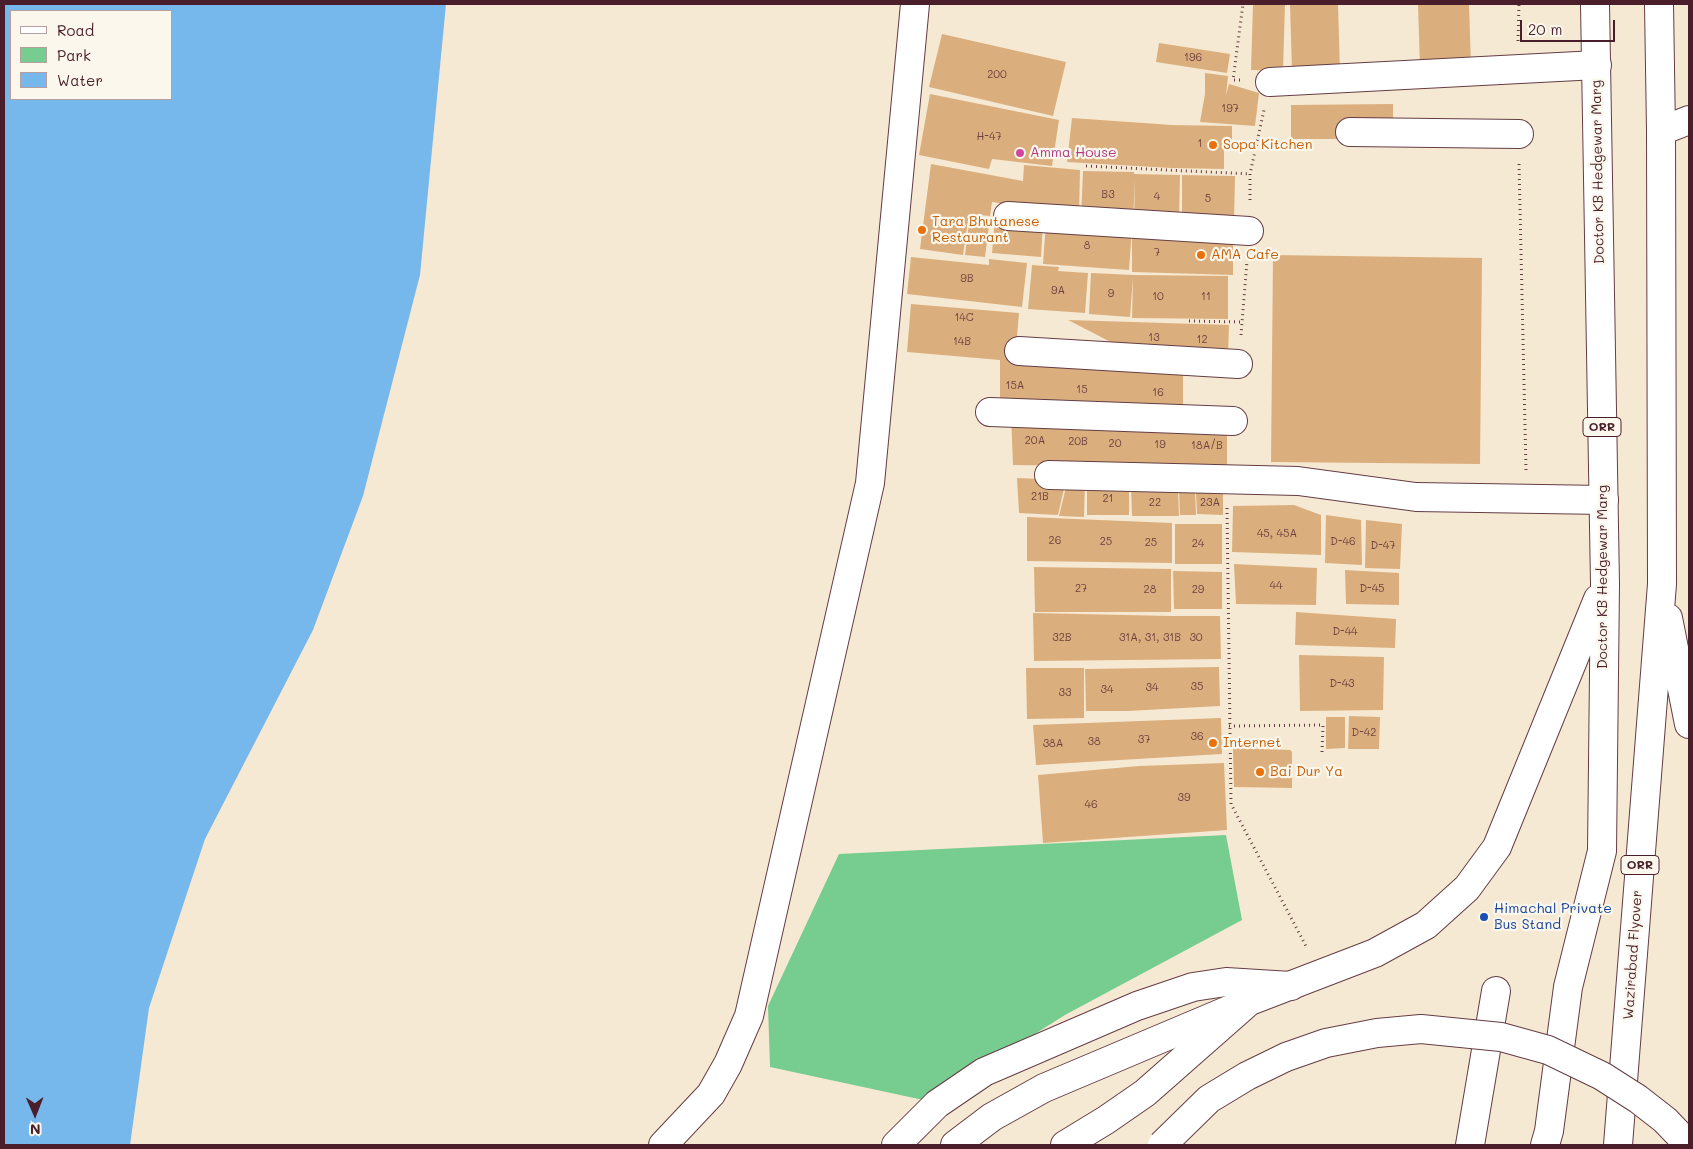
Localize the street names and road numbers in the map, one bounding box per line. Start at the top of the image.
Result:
street label: Doctor KB Hedgewar Marg [1588,80,1608,264]
road number: ORR [1583,418,1621,437]
street label: Doctor KB Hedgewar Marg [1595,485,1611,669]
road number: ORR [1621,856,1659,874]
street label: Wazirabad Flyover [1620,890,1646,1020]

